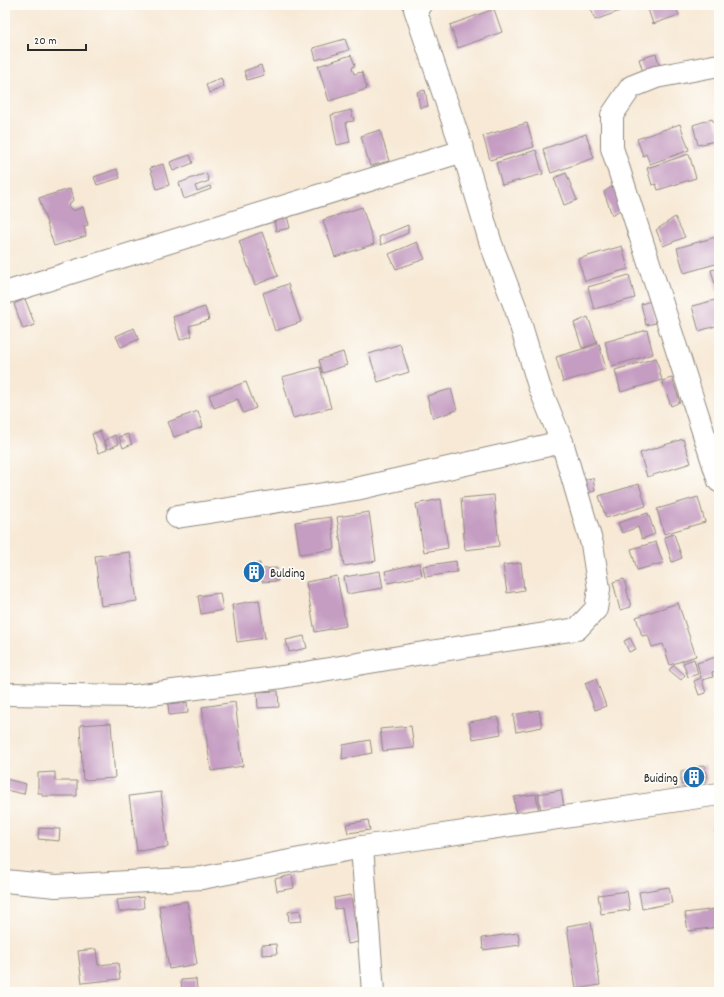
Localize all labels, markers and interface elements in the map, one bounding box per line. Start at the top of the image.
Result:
scale bar [28,26,86,52]
text: 20 m [34,33,57,50]
building icon: Bulding [241,559,267,585]
place label: Bulding [270,565,305,584]
building icon: Buiding [681,764,707,790]
place label: Buiding [644,770,678,789]

